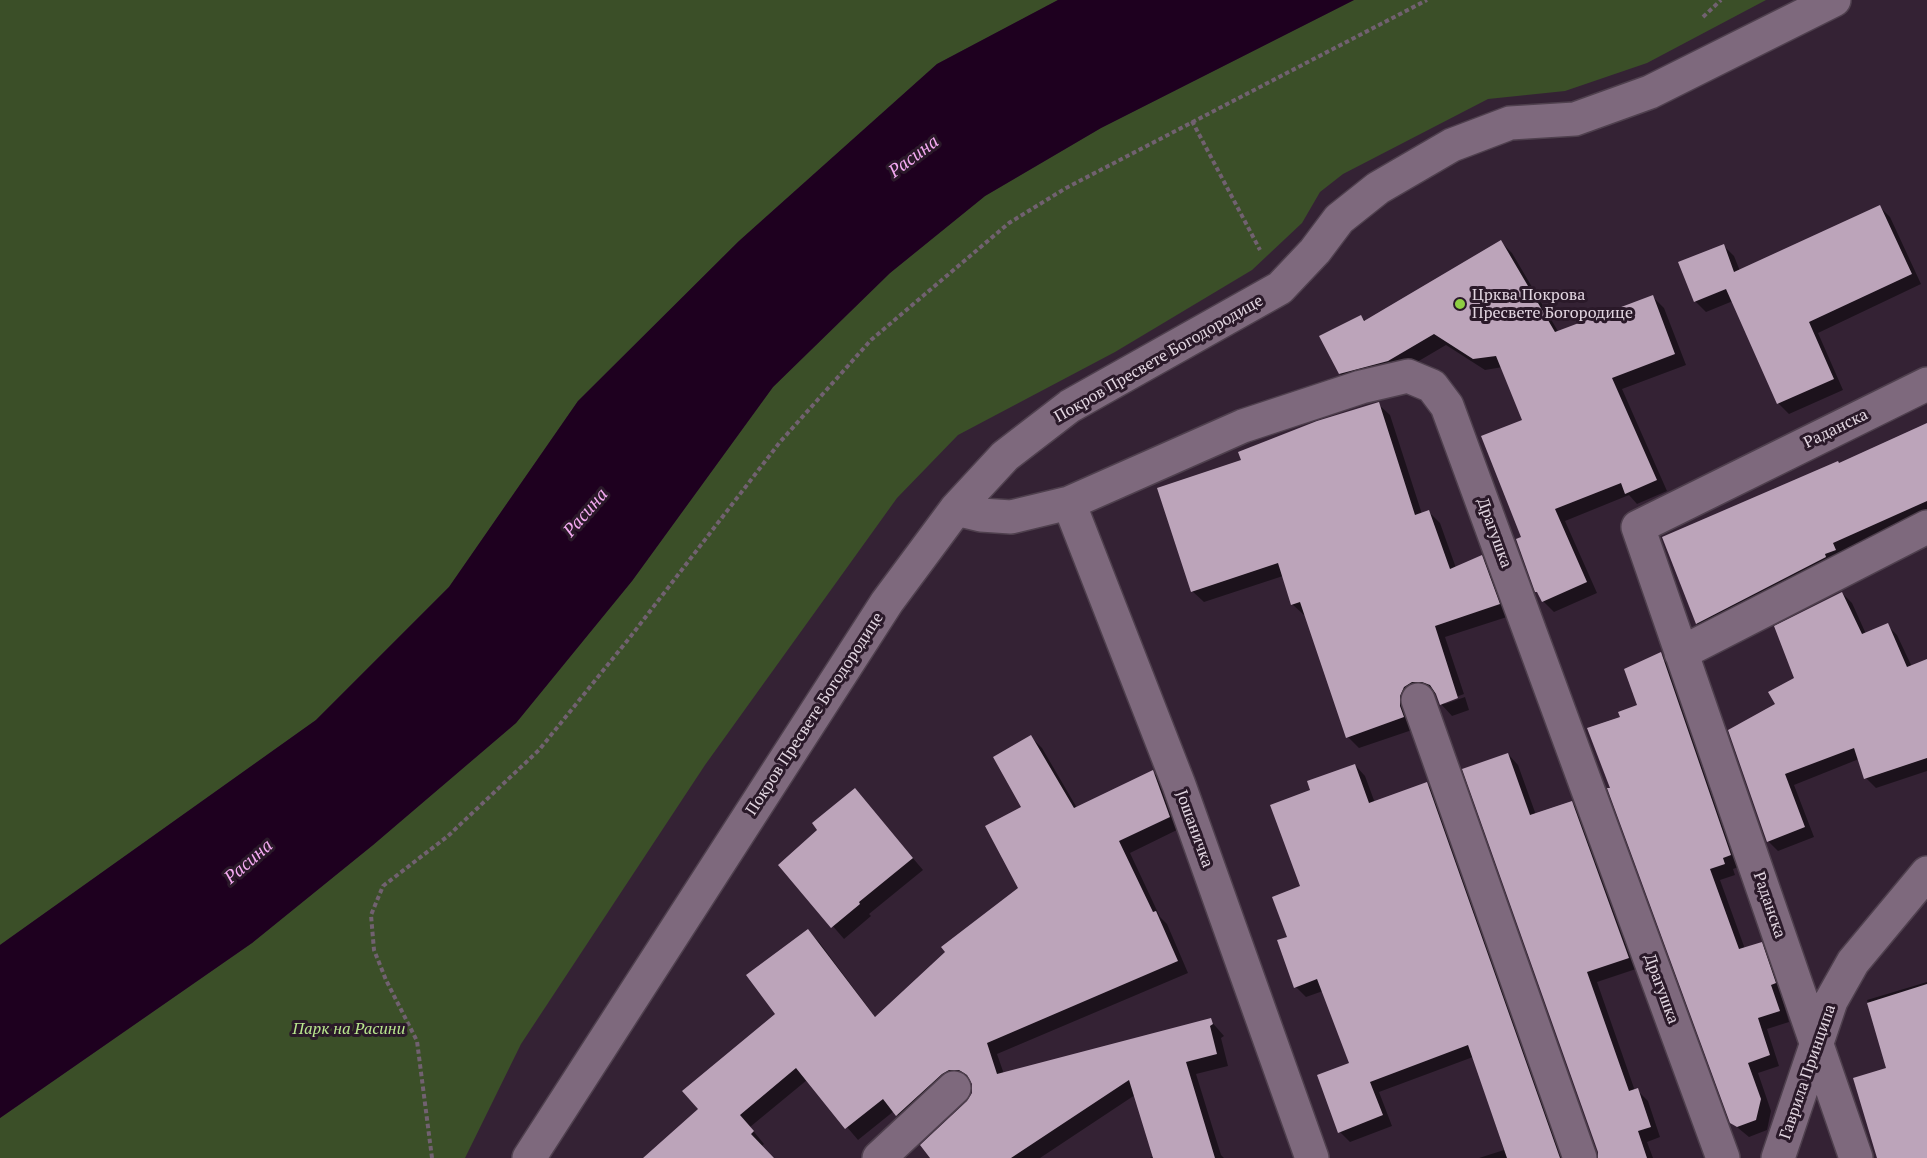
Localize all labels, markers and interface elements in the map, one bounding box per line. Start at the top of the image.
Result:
water label: Расина [885,131,943,183]
place label: Црква Покрова Пресвете Богородице [1472,285,1633,323]
street label: Покров Пресвете Богодородице [1051,291,1267,427]
marker: Црква Покрова Пресвете Богородице [1453,297,1467,311]
street label: Раданска [1801,405,1871,453]
water label: Расина [559,484,613,542]
street label: Драгушка [1472,495,1516,571]
street label: Покров Пресвете Богодородице [742,609,888,819]
street label: Јошаничка [1171,788,1217,870]
water label: Расина [220,835,278,889]
street label: Раданска [1749,869,1789,941]
street label: Драгушка [1639,951,1683,1027]
street label: Гаврила Принципа [1776,1002,1840,1142]
park label: Парк на Расини [293,1019,405,1039]

